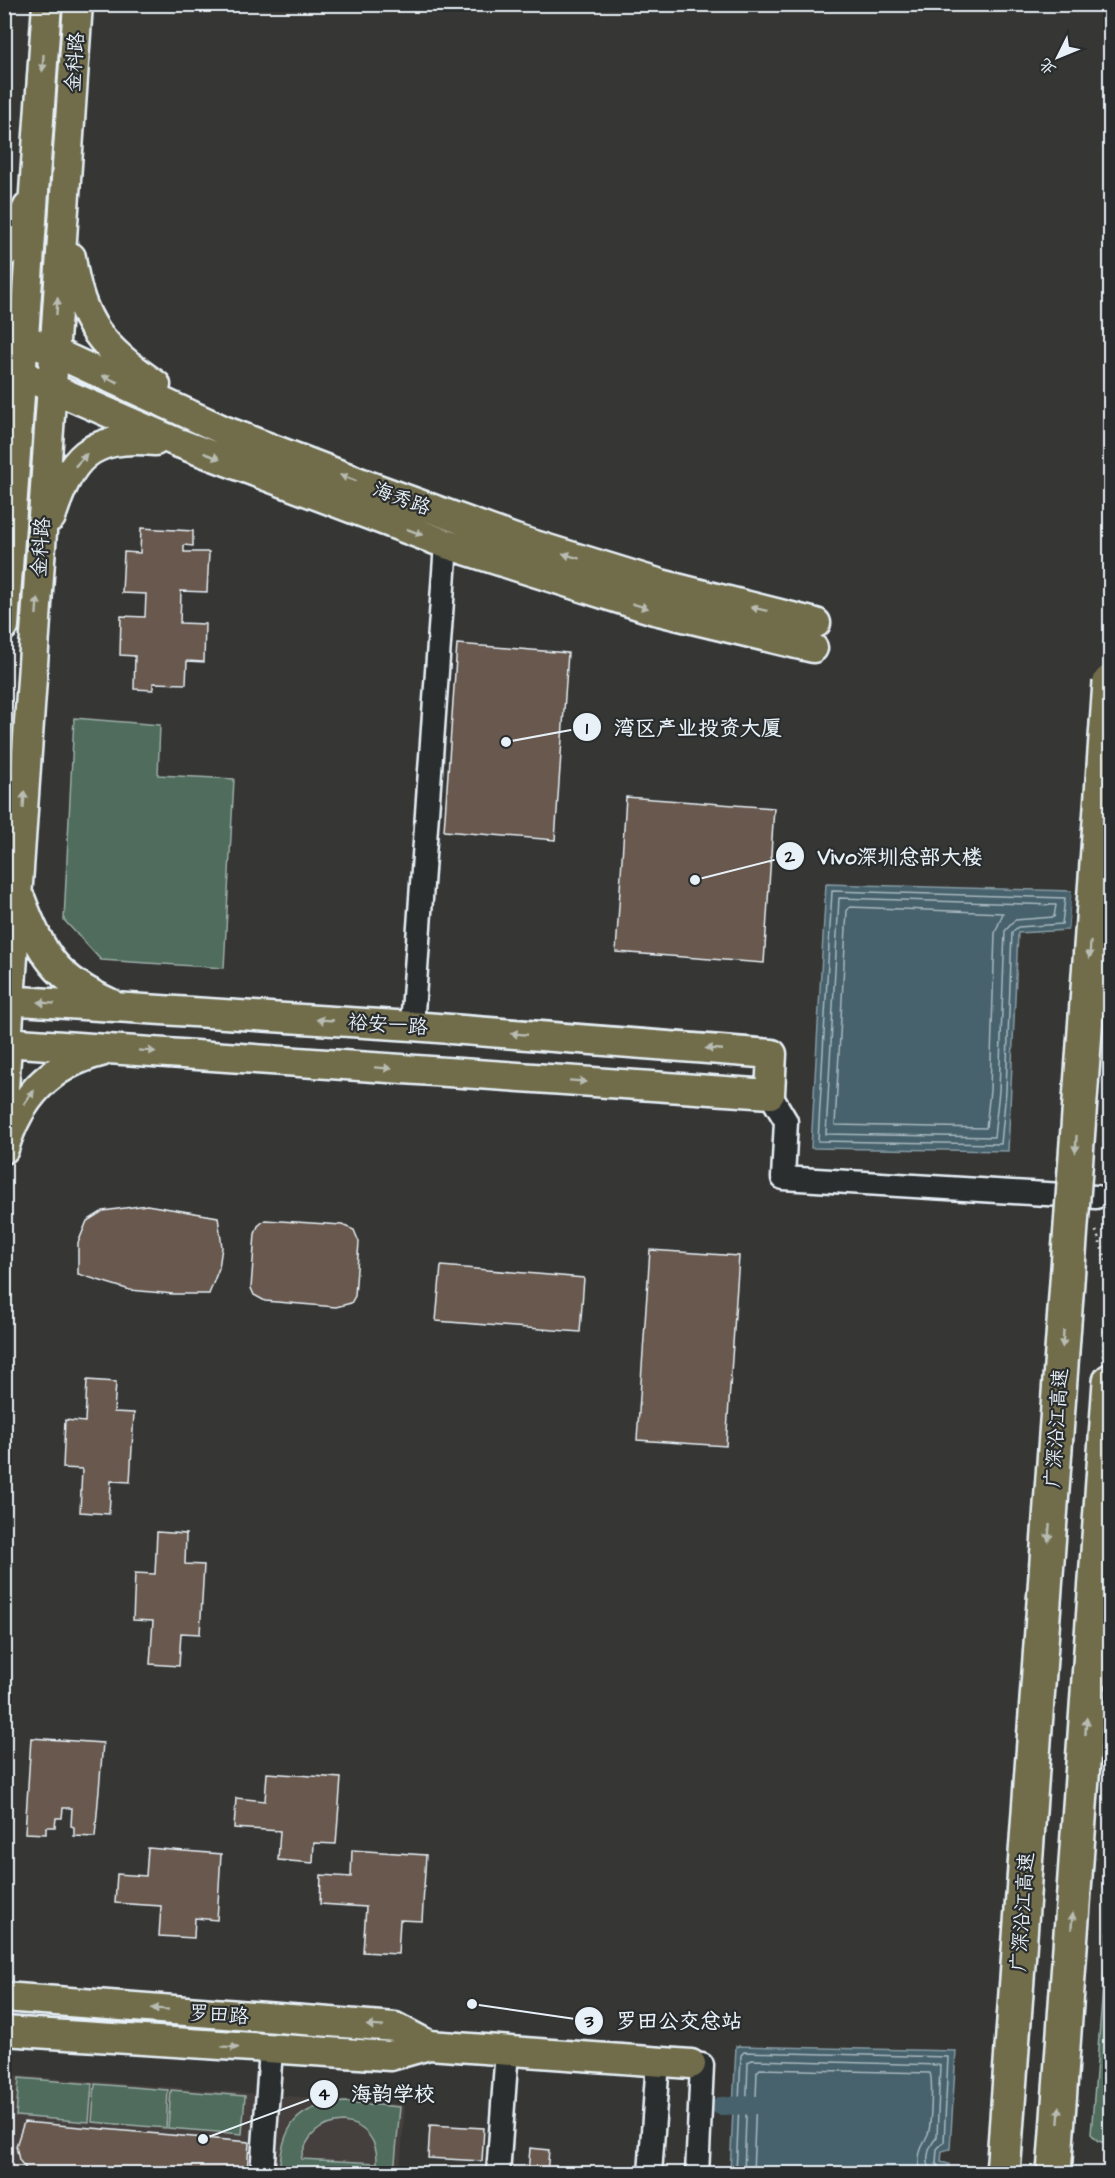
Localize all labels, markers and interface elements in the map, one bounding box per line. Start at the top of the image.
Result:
north arrow [1028,27,1088,87]
street label: 金科路 [59,30,91,93]
one-way arrow [38,53,48,72]
text: 北 [1034,53,1061,80]
one-way arrow [52,297,62,316]
one-way arrow [101,374,118,383]
one-way arrow [74,452,88,467]
one-way arrow [204,452,222,462]
one-way arrow [339,473,357,482]
street label: 海秀路 [369,476,436,523]
street label: 金科路 [25,515,57,578]
one-way arrow [406,528,424,538]
one-way arrow [562,551,580,560]
one-way arrow [32,596,41,615]
one-way arrow [631,602,649,611]
one-way arrow [750,603,768,613]
callout: 湾区产业投资大厦 [572,708,794,747]
text: 湾区产业投资大厦 [614,714,782,743]
text: 1 [586,716,589,741]
one-way arrow [19,791,29,810]
callout: Vivo深圳总部大楼 [775,837,994,876]
text: Vivo深圳总部大楼 [816,843,983,872]
text: 2 [784,844,796,869]
one-way arrow [1086,940,1095,959]
one-way arrow [37,999,56,1008]
street label: 裕安一路 [347,1008,430,1042]
one-way arrow [315,1016,334,1025]
one-way arrow [510,1029,529,1039]
one-way arrow [704,1045,723,1054]
one-way arrow [137,1046,156,1055]
one-way arrow [374,1063,393,1073]
one-way arrow [568,1076,587,1086]
one-way arrow [23,1089,35,1104]
one-way arrow [1072,1135,1081,1154]
one-way arrow [1058,1329,1067,1348]
street label: 广深沿江高速 [1039,1367,1075,1489]
one-way arrow [1044,1524,1054,1543]
one-way arrow [1081,1717,1091,1736]
street label: 广深沿江高速 [1005,1851,1041,1973]
one-way arrow [1068,1911,1077,1930]
street label: 罗田路 [188,1999,251,2031]
callout: 罗田公交总站 [574,2001,754,2040]
one-way arrow [150,2004,169,2014]
text: 罗田公交总站 [616,2007,742,2036]
text: 3 [583,2009,594,2034]
one-way arrow [365,2021,384,2031]
one-way arrow [221,2042,240,2052]
callout: 海韵学校 [309,2074,447,2113]
text: 海韵学校 [351,2080,435,2109]
text: 4 [318,2082,331,2107]
one-way arrow [1054,2106,1063,2125]

